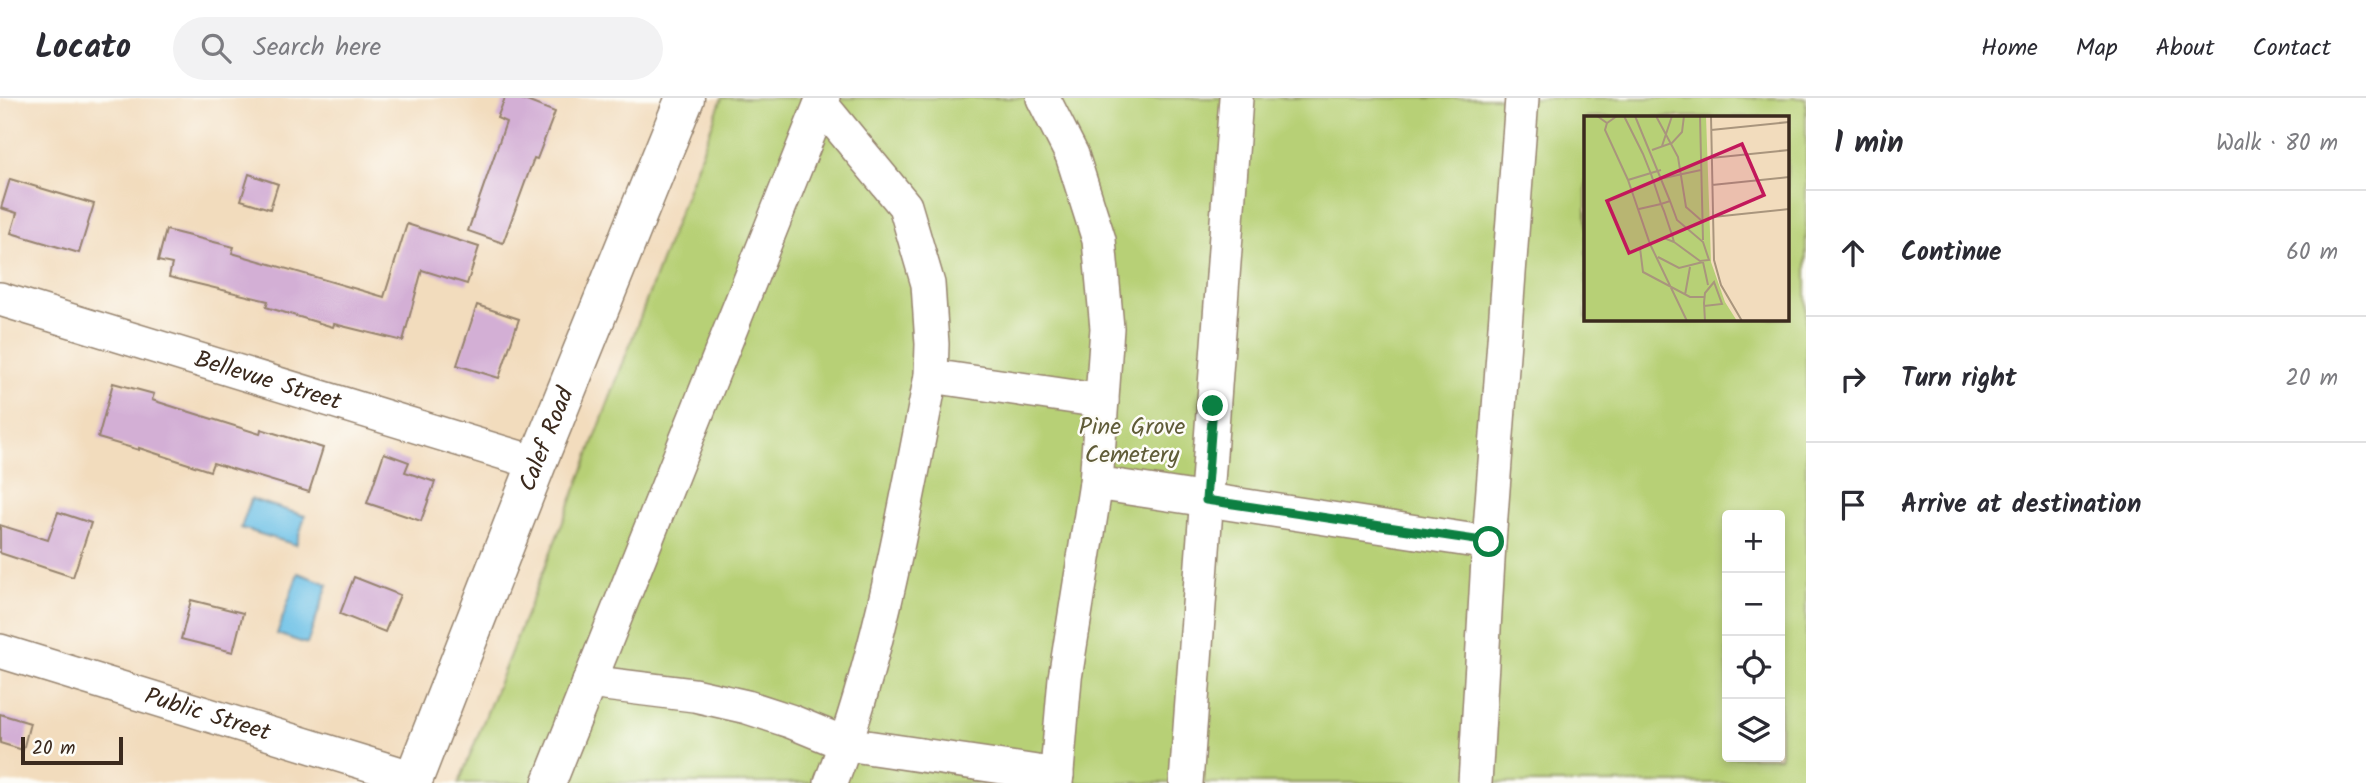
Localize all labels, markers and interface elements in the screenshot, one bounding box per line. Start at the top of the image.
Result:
search box [173,17,663,80]
text: Locato [35,22,131,75]
text: Search here [253,27,381,69]
icon: search [197,29,235,67]
text: Home [1981,29,2038,68]
text: Map [2076,29,2118,68]
text: About [2156,29,2214,68]
text: Contact [2252,29,2331,68]
inset map [1584,116,1788,320]
text: 1 min [1834,120,1904,168]
text: Walk · 80 m [2216,126,2338,162]
text: Continue [1901,232,2002,274]
icon: ahead [1834,234,1872,272]
text: 60 m [2286,235,2338,271]
street label: Bellevue Street [190,340,347,422]
text: Turn right [1901,358,2017,400]
icon: right [1834,360,1872,398]
text: 20 m [2286,361,2338,397]
street label: Calef Road [508,381,586,497]
route end [1197,390,1228,421]
park label: Pine Grove Cemetery [1079,408,1185,475]
text: Arrive at destination [1901,484,2141,526]
icon: arrive [1834,486,1872,524]
map controls [1722,510,1785,762]
button: + [1722,510,1785,573]
route start [1473,526,1504,557]
button: − [1722,573,1785,636]
button: locate [1722,636,1785,699]
street label: Public Street [140,677,276,753]
button: layers [1722,699,1785,762]
scale bar [21,734,122,766]
text: 20 m [32,734,75,764]

